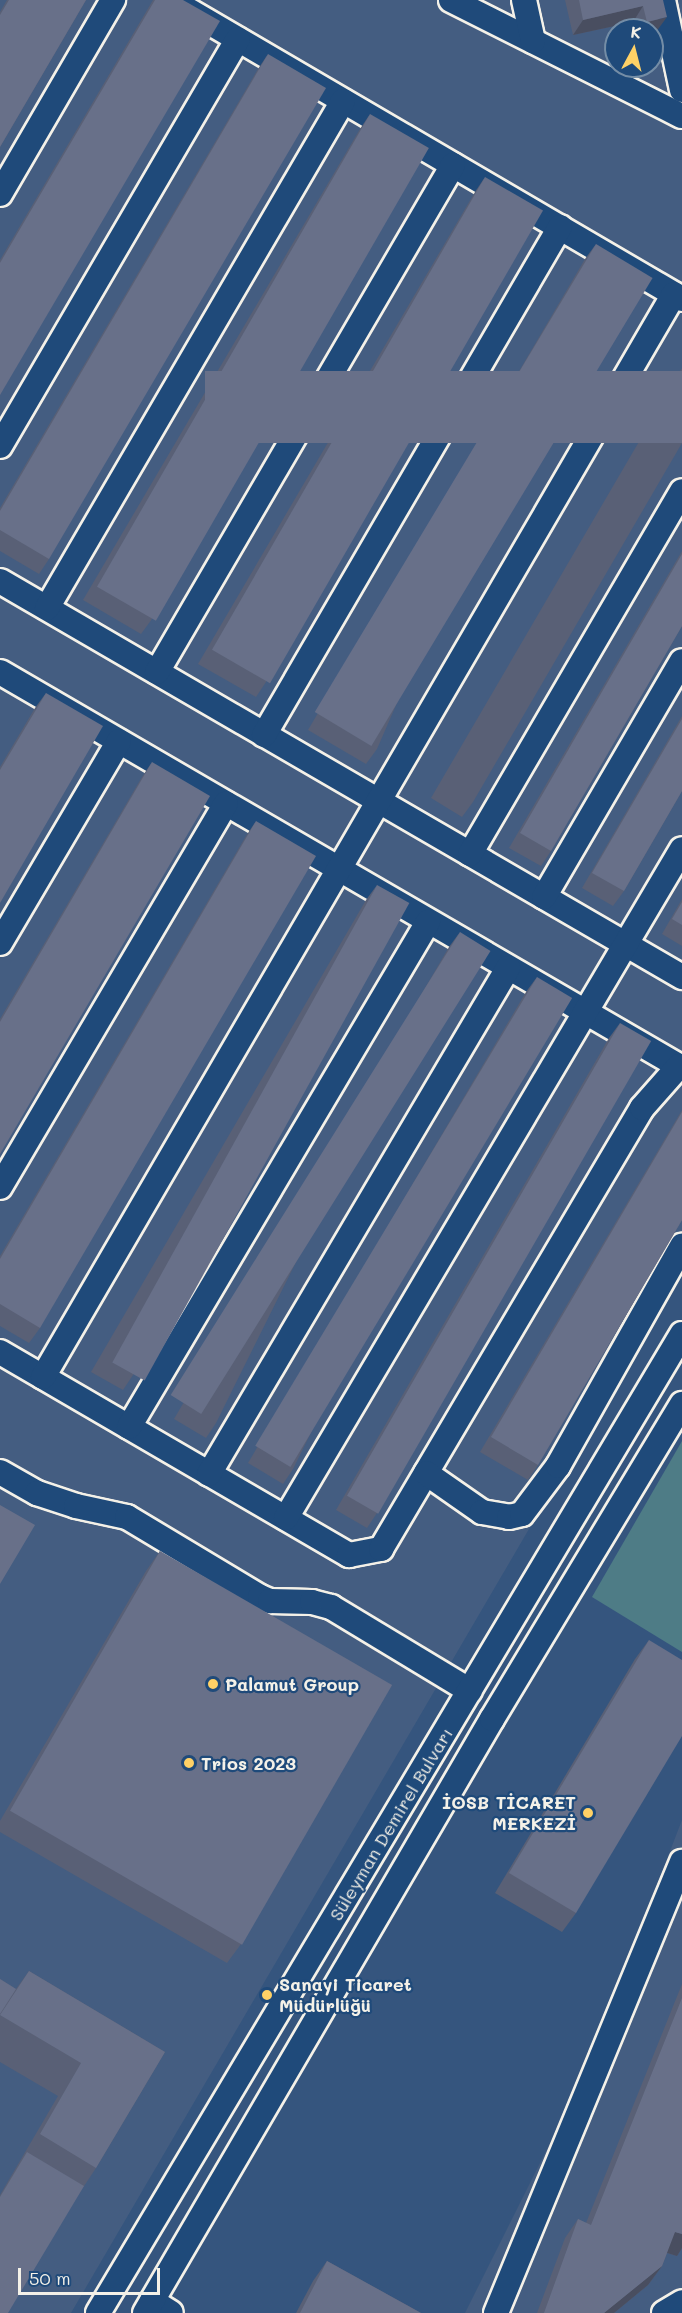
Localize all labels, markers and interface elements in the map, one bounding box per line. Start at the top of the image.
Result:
north arrow [604,18,664,78]
text: K [630,21,643,43]
place label: Palamut Group [225,1673,359,1695]
marker: Palamut Group [206,1677,220,1691]
street label: Süleyman Demirel Bulvarı [325,1724,457,1924]
place label: Trios 2023 [201,1752,296,1774]
marker: Trios 2023 [182,1756,196,1770]
place label: İOSB TİCARET MERKEZİ [442,1792,576,1834]
marker: İOSB TİCARET MERKEZİ [581,1806,595,1820]
place label: Sanayi Ticaret Müdürlüğü [279,1974,412,2016]
marker: Sanayi Ticaret Müdürlüğü [260,1988,274,2002]
scale bar [21,2256,164,2294]
text: 50 m [29,2266,71,2290]

